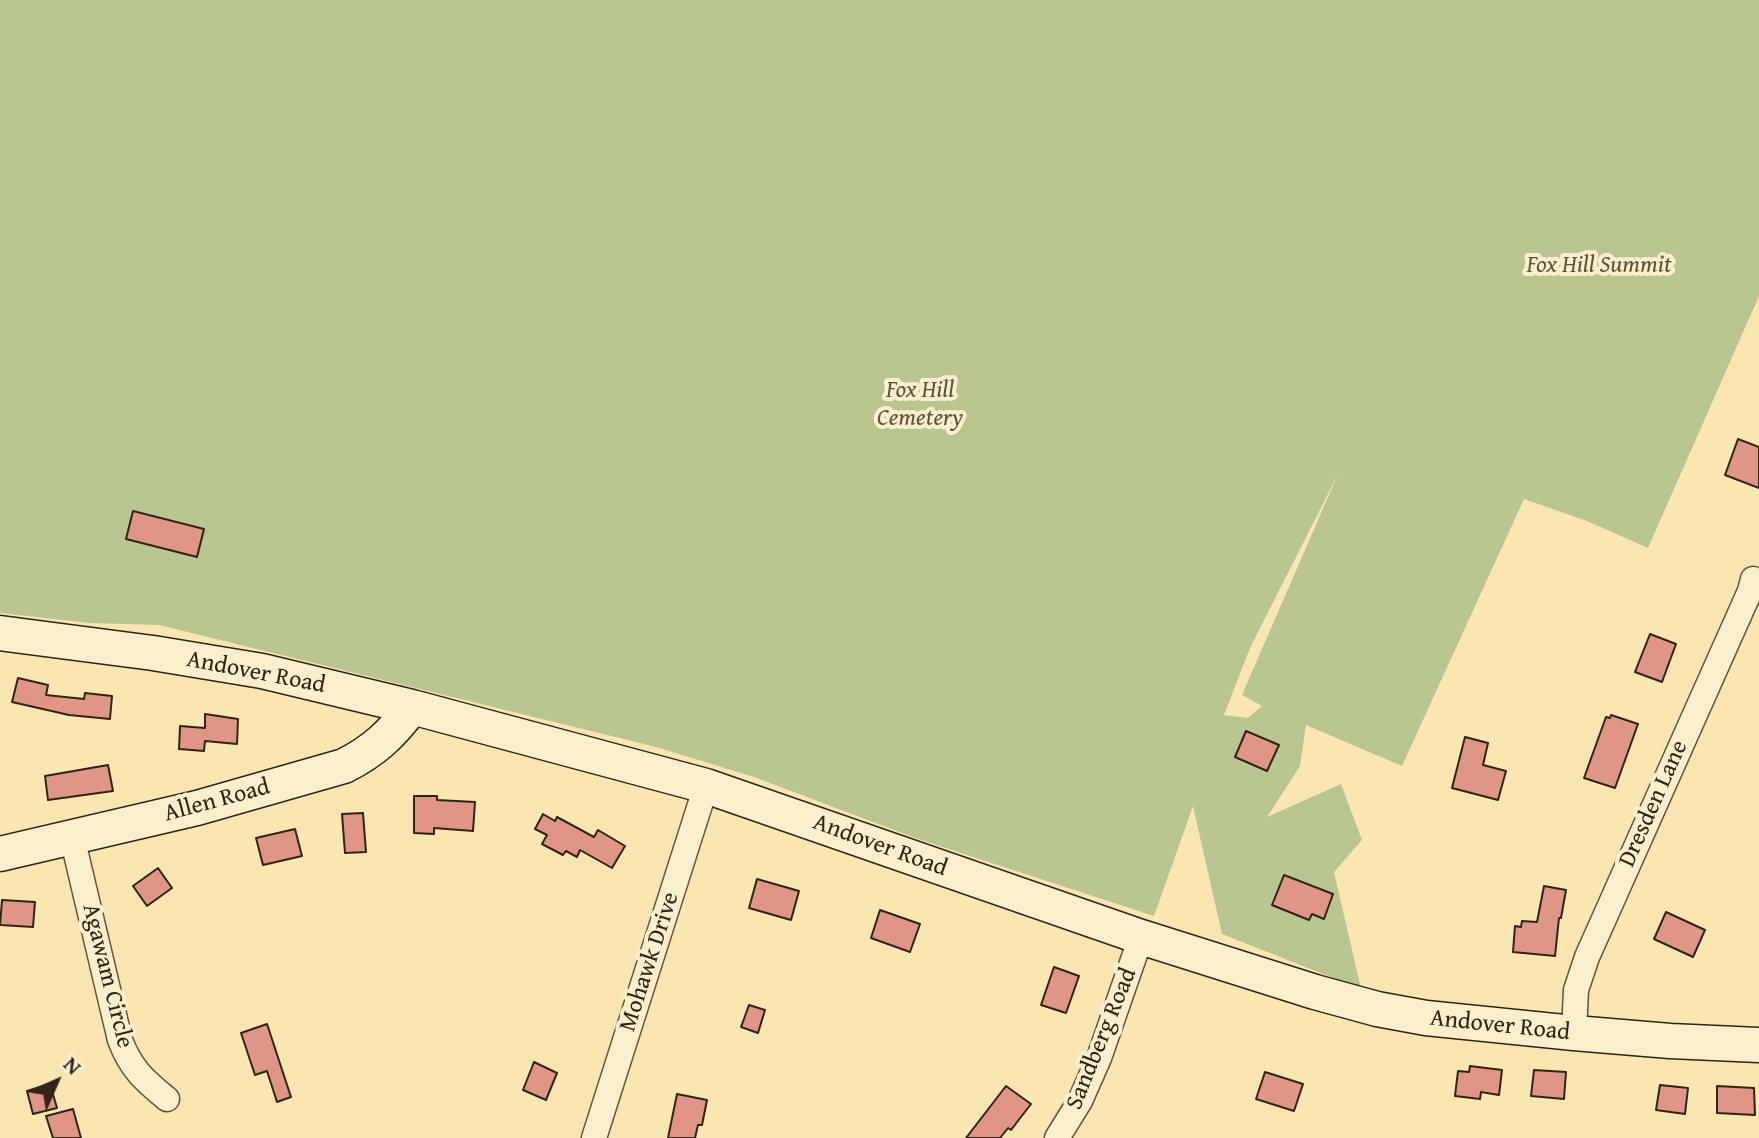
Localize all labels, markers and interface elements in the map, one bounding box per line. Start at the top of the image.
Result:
park label: Fox Hill Summit [1526,252,1672,280]
park label: Fox Hill Cemetery [877,377,963,433]
street label: Andover Road [184,645,328,701]
street label: Dresden Lane [1613,736,1695,872]
street label: Allen Road [161,773,273,829]
street label: Andover Road [809,808,951,884]
street label: Mohawk Drive [614,889,686,1035]
street label: Agawam Circle [75,901,139,1051]
street label: Sandberg Road [1060,964,1144,1114]
street label: Andover Road [1429,1004,1571,1048]
north arrow [16,1042,96,1122]
text: N [56,1049,89,1082]

